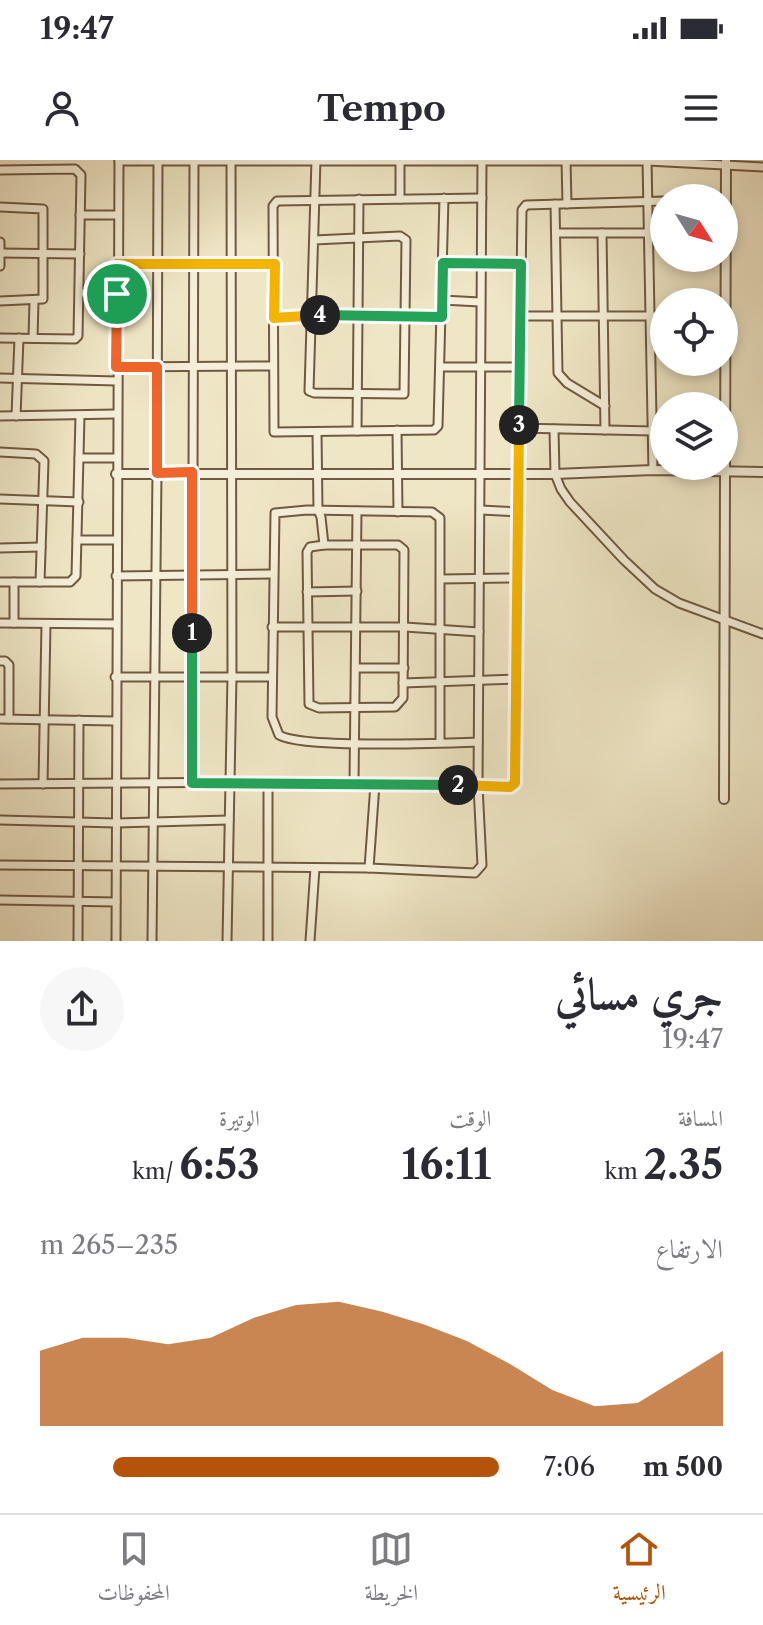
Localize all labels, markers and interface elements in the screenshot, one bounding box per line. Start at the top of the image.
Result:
text: 19:47 [40,10,114,47]
icon: person [40,86,84,130]
text: Tempo [317,86,446,130]
icon: menu [679,86,723,130]
north arrow [650,184,738,272]
map controls [650,184,738,480]
pin [83,260,151,328]
icon: arrive [95,272,139,316]
button: locate [650,288,738,376]
pin: 4 [300,295,340,335]
text: 4 [313,301,327,328]
button: layers [650,392,738,480]
pin: 3 [499,405,539,445]
text: 3 [513,411,525,438]
pin: 1 [172,613,212,653]
text: 1 [187,619,197,646]
pin: 2 [438,765,478,805]
text: 2 [452,771,465,798]
text: جري مسائي [555,966,723,1020]
button: share [40,967,124,1051]
text: 19:47 [662,1023,723,1055]
text: الوتيرة [219,1105,260,1132]
text: الوقت [449,1105,491,1132]
text: المسافة [678,1105,723,1132]
text: 6:53 [179,1140,260,1189]
text: 16:11 [402,1140,491,1189]
text: 2.35 [644,1140,723,1189]
text: /km [132,1158,179,1185]
text: km [605,1158,644,1185]
text: 235–265 m [40,1229,178,1261]
text: الارتفاع [656,1233,723,1265]
text: 7:06 [543,1451,595,1483]
text: 500 m [643,1451,723,1483]
tab: المحفوظات [97,1527,170,1614]
tab: الخريطة [365,1527,418,1614]
tab: الرئيسية [613,1527,666,1614]

